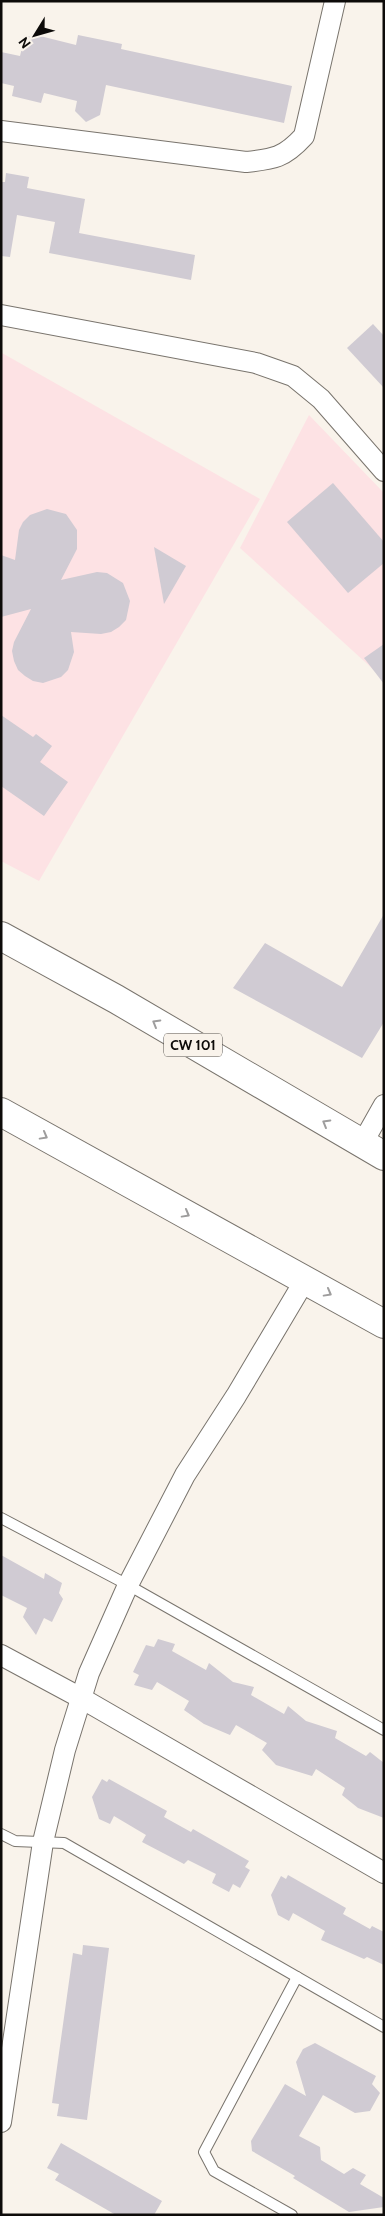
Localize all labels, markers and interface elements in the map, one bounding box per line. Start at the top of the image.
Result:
north arrow [10,10,60,60]
text: N [14,33,35,52]
one-way arrow [152,1019,161,1029]
road number: CW 101 [164,1034,222,1056]
one-way arrow [323,1119,332,1129]
one-way arrow [39,1129,48,1139]
one-way arrow [181,1208,190,1218]
one-way arrow [323,1287,332,1297]

